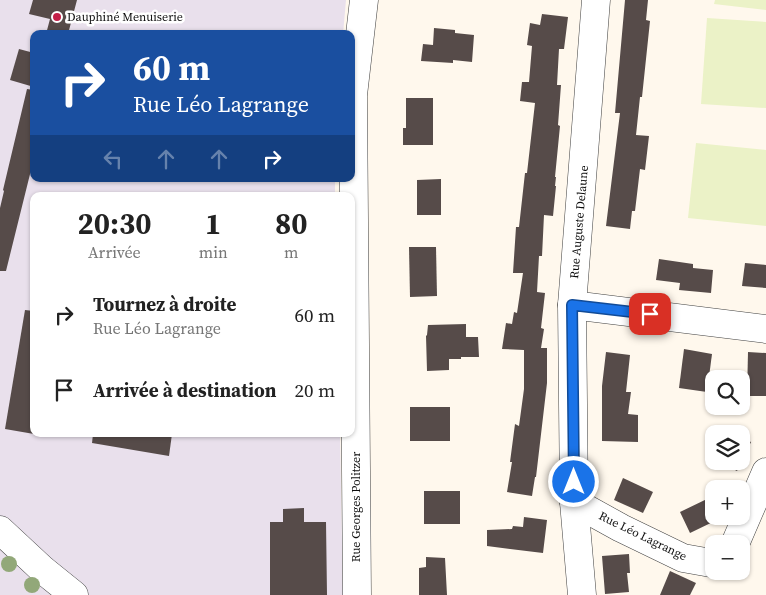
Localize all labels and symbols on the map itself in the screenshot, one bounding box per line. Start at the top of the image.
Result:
place label: Dauphiné Menuiserie [67,9,183,25]
marker: Dauphiné Menuiserie [51,11,63,23]
street label: Rue Auguste Delaune [566,165,592,279]
pin [629,293,671,335]
street label: Rue Georges Politzer [348,452,364,562]
position arrow [547,455,599,507]
street label: Rue Léo Lagrange [596,508,690,564]

